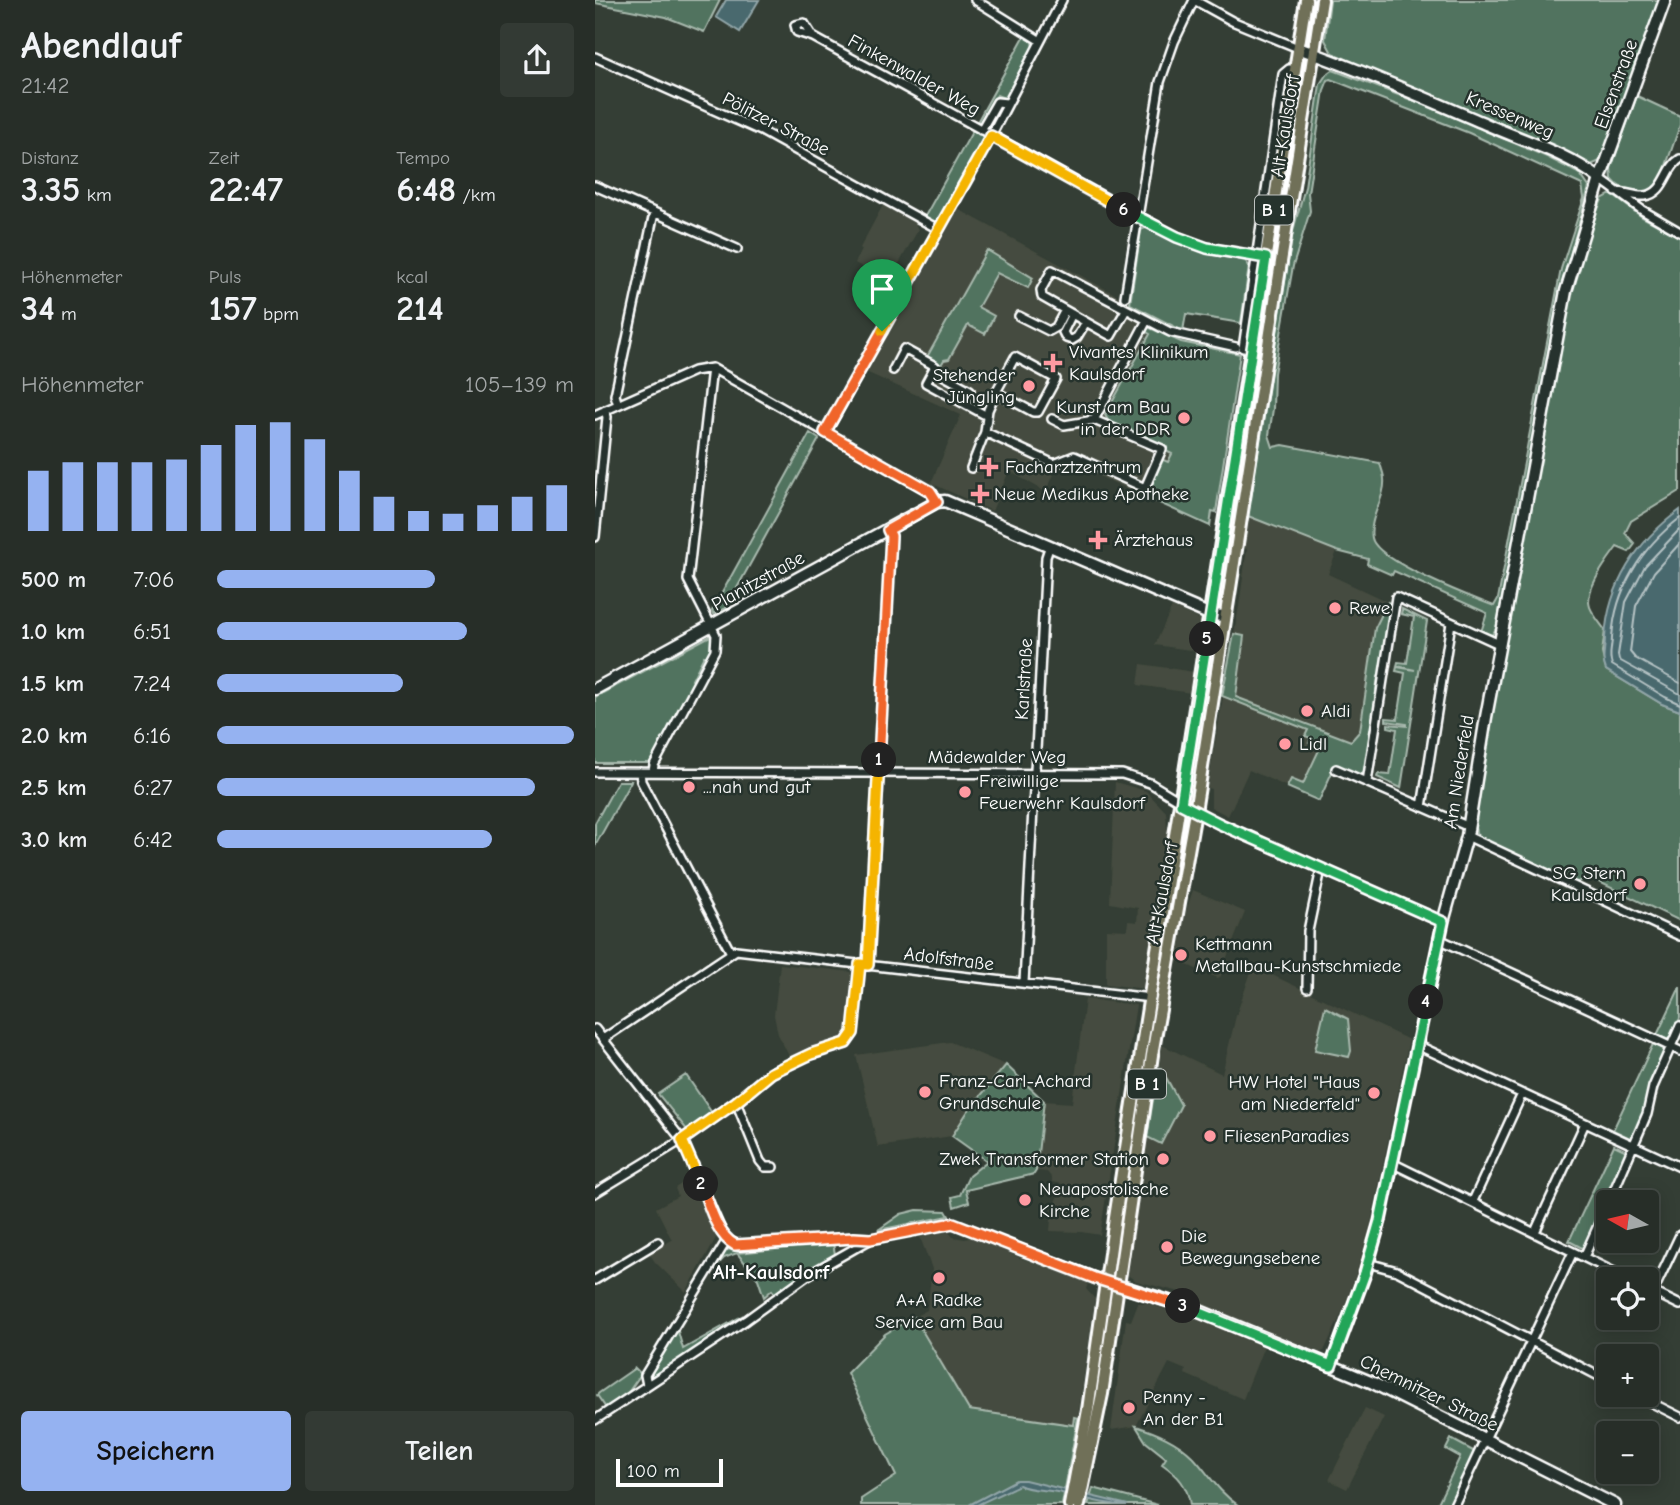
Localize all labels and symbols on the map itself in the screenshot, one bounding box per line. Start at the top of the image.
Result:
street label: Finkenwalder Weg [844,30,984,120]
street label: Elsenstraße [1590,36,1642,132]
street label: Alt-Kaulsdorf [1266,72,1304,179]
street label: Kressenweg [1463,87,1557,143]
street label: Pölitzer Straße [719,88,833,160]
pin: 6 [1107,192,1141,228]
road number: B 1 [1255,196,1293,224]
pin [852,259,912,331]
place label: Vivantes Klinikum Kaulsdorf [1069,341,1209,385]
marker: Vivantes Klinikum Kaulsdorf [1043,353,1063,373]
place label: Stehender Jüngling [933,364,1015,408]
marker: Stehender Jüngling [1021,378,1037,394]
place label: Kunst am Bau in der DDR [1056,396,1170,440]
marker: Kunst am Bau in der DDR [1176,410,1192,426]
place label: Facharztzentrum [1005,456,1141,478]
marker: Facharztzentrum [979,457,999,477]
place label: Neue Medikus Apotheke [994,483,1189,505]
marker: Neue Medikus Apotheke [972,486,988,502]
place label: Ärztehaus [1114,529,1193,551]
marker: Ärztehaus [1088,530,1108,550]
street label: Planitzstraße [708,546,808,616]
place label: Rewe [1349,597,1390,619]
marker: Rewe [1327,600,1343,616]
pin: 5 [1189,622,1225,656]
street label: Karlstraße [1011,637,1037,721]
place label: Aldi [1321,700,1351,722]
marker: Aldi [1299,703,1315,719]
street label: Am Niederfeld [1439,713,1479,831]
place label: Lidl [1299,733,1327,755]
marker: Lidl [1277,736,1293,752]
pin: 1 [861,742,897,778]
street label: Mädewalder Weg [928,746,1066,768]
place label: Freiwillige Feuerwehr Kaulsdorf [979,770,1147,814]
place label: ...nah und gut [703,776,811,798]
marker: ...nah und gut [681,779,697,795]
marker: Freiwillige Feuerwehr Kaulsdorf [957,784,973,800]
street label: Alt-Kaulsdorf [1141,838,1183,946]
place label: SG Stern Kaulsdorf [1551,862,1628,906]
marker: SG Stern Kaulsdorf [1632,876,1648,892]
place label: Kettmann Metallbau-Kunstschmiede [1195,933,1401,977]
street label: Adolfstraße [903,943,995,975]
marker: Kettmann Metallbau-Kunstschmiede [1173,947,1189,963]
pin: 4 [1409,984,1443,1020]
place label: Franz-Carl-Achard Grundschule [939,1070,1091,1114]
road number: B 1 [1128,1070,1166,1098]
place label: HW Hotel "Haus am Niederfeld" [1229,1071,1360,1115]
marker: Franz-Carl-Achard Grundschule [917,1084,933,1100]
marker: HW Hotel "Haus am Niederfeld" [1366,1085,1382,1101]
place label: FliesenParadies [1224,1125,1349,1147]
marker: FliesenParadies [1202,1128,1218,1144]
place label: Zwek Transformer Station [939,1148,1149,1170]
marker: Zwek Transformer Station [1155,1151,1171,1167]
pin: 2 [683,1166,719,1202]
place label: Neuapostolische Kirche [1039,1178,1169,1222]
north arrow [1596,1190,1659,1253]
marker: Neuapostolische Kirche [1017,1192,1033,1208]
place label: Die Bewegungsebene [1181,1225,1320,1269]
marker: Die Bewegungsebene [1159,1239,1175,1255]
district label: Alt-Kaulsdorf [713,1260,830,1284]
marker: A+A Radke Service am Bau [931,1270,947,1286]
pin: 3 [1165,1288,1201,1324]
place label: A+A Radke Service am Bau [875,1289,1003,1333]
street label: Chemnitzer Straße [1356,1350,1502,1436]
place label: Penny - An der B1 [1143,1386,1224,1430]
marker: Penny - An der B1 [1121,1400,1137,1416]
scale bar [616,1456,723,1488]

